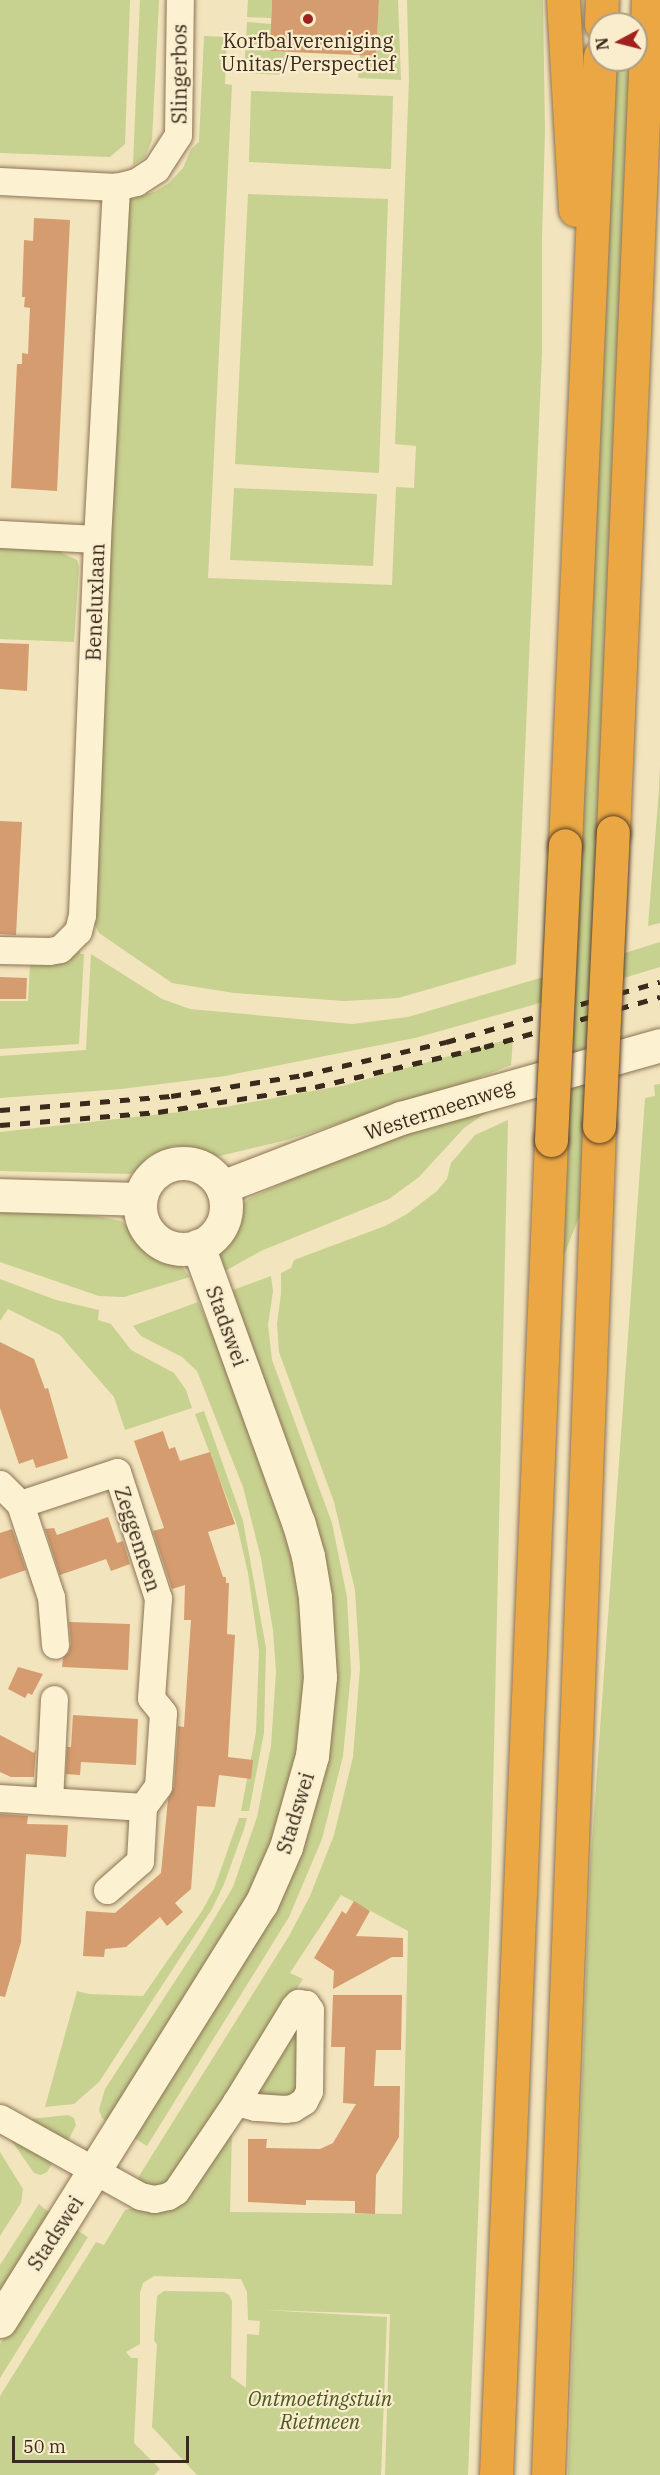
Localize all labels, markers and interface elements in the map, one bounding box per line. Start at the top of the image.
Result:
marker: Korfbalvereniging Unitas/Perspectief [301,12,315,26]
north arrow [588,12,648,72]
street label: Slingerbos [167,24,191,124]
place label: Korfbalvereniging Unitas/Perspectief [221,28,395,75]
text: N [591,36,613,51]
street label: Beneluxlaan [81,543,109,661]
street label: Westermeenweg [361,1074,517,1144]
street label: Stadswei [201,1282,253,1370]
street label: Zeggemeen [110,1483,166,1595]
street label: Stadswei [271,1769,319,1857]
street label: Stadswei [22,2191,88,2275]
park label: Ontmoetingstuin Rietmeen [248,2387,392,2434]
scale bar [15,2424,192,2462]
text: 50 m [23,2435,66,2458]

